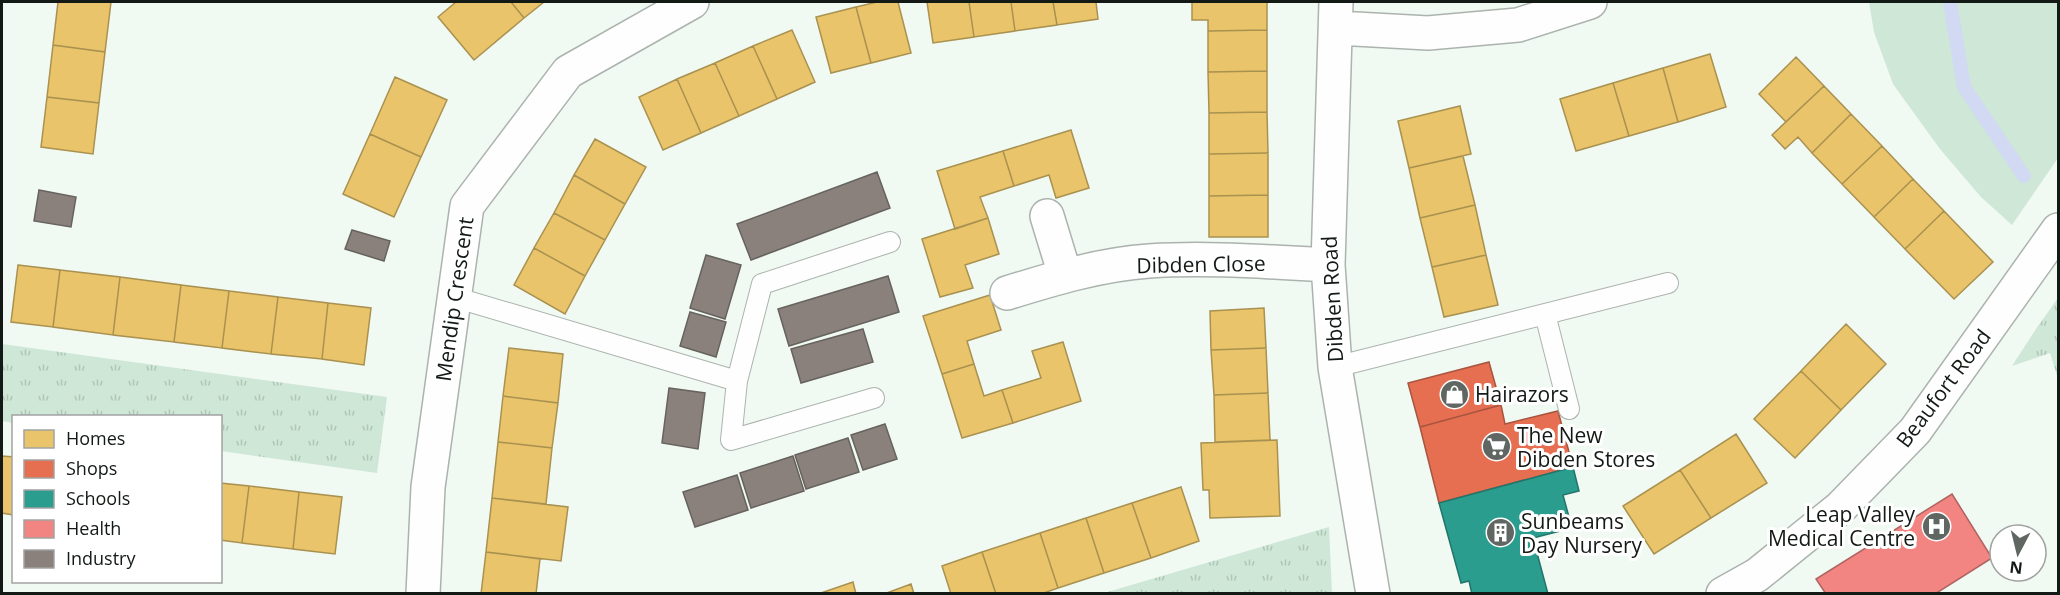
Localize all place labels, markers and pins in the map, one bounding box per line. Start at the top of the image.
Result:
shop icon: Hairazors [1438,378,1470,410]
place label: Hairazors [1475,380,1569,408]
place label: The New Dibden Stores [1517,421,1655,473]
supermarket icon: The New Dibden Stores [1480,431,1512,463]
place label: Leap Valley Medical Centre [1768,500,1915,552]
place label: Sunbeams Day Nursery [1521,507,1643,559]
hospital icon: Leap Valley Medical Centre [1920,510,1952,542]
building icon: Sunbeams Day Nursery [1484,517,1516,549]

